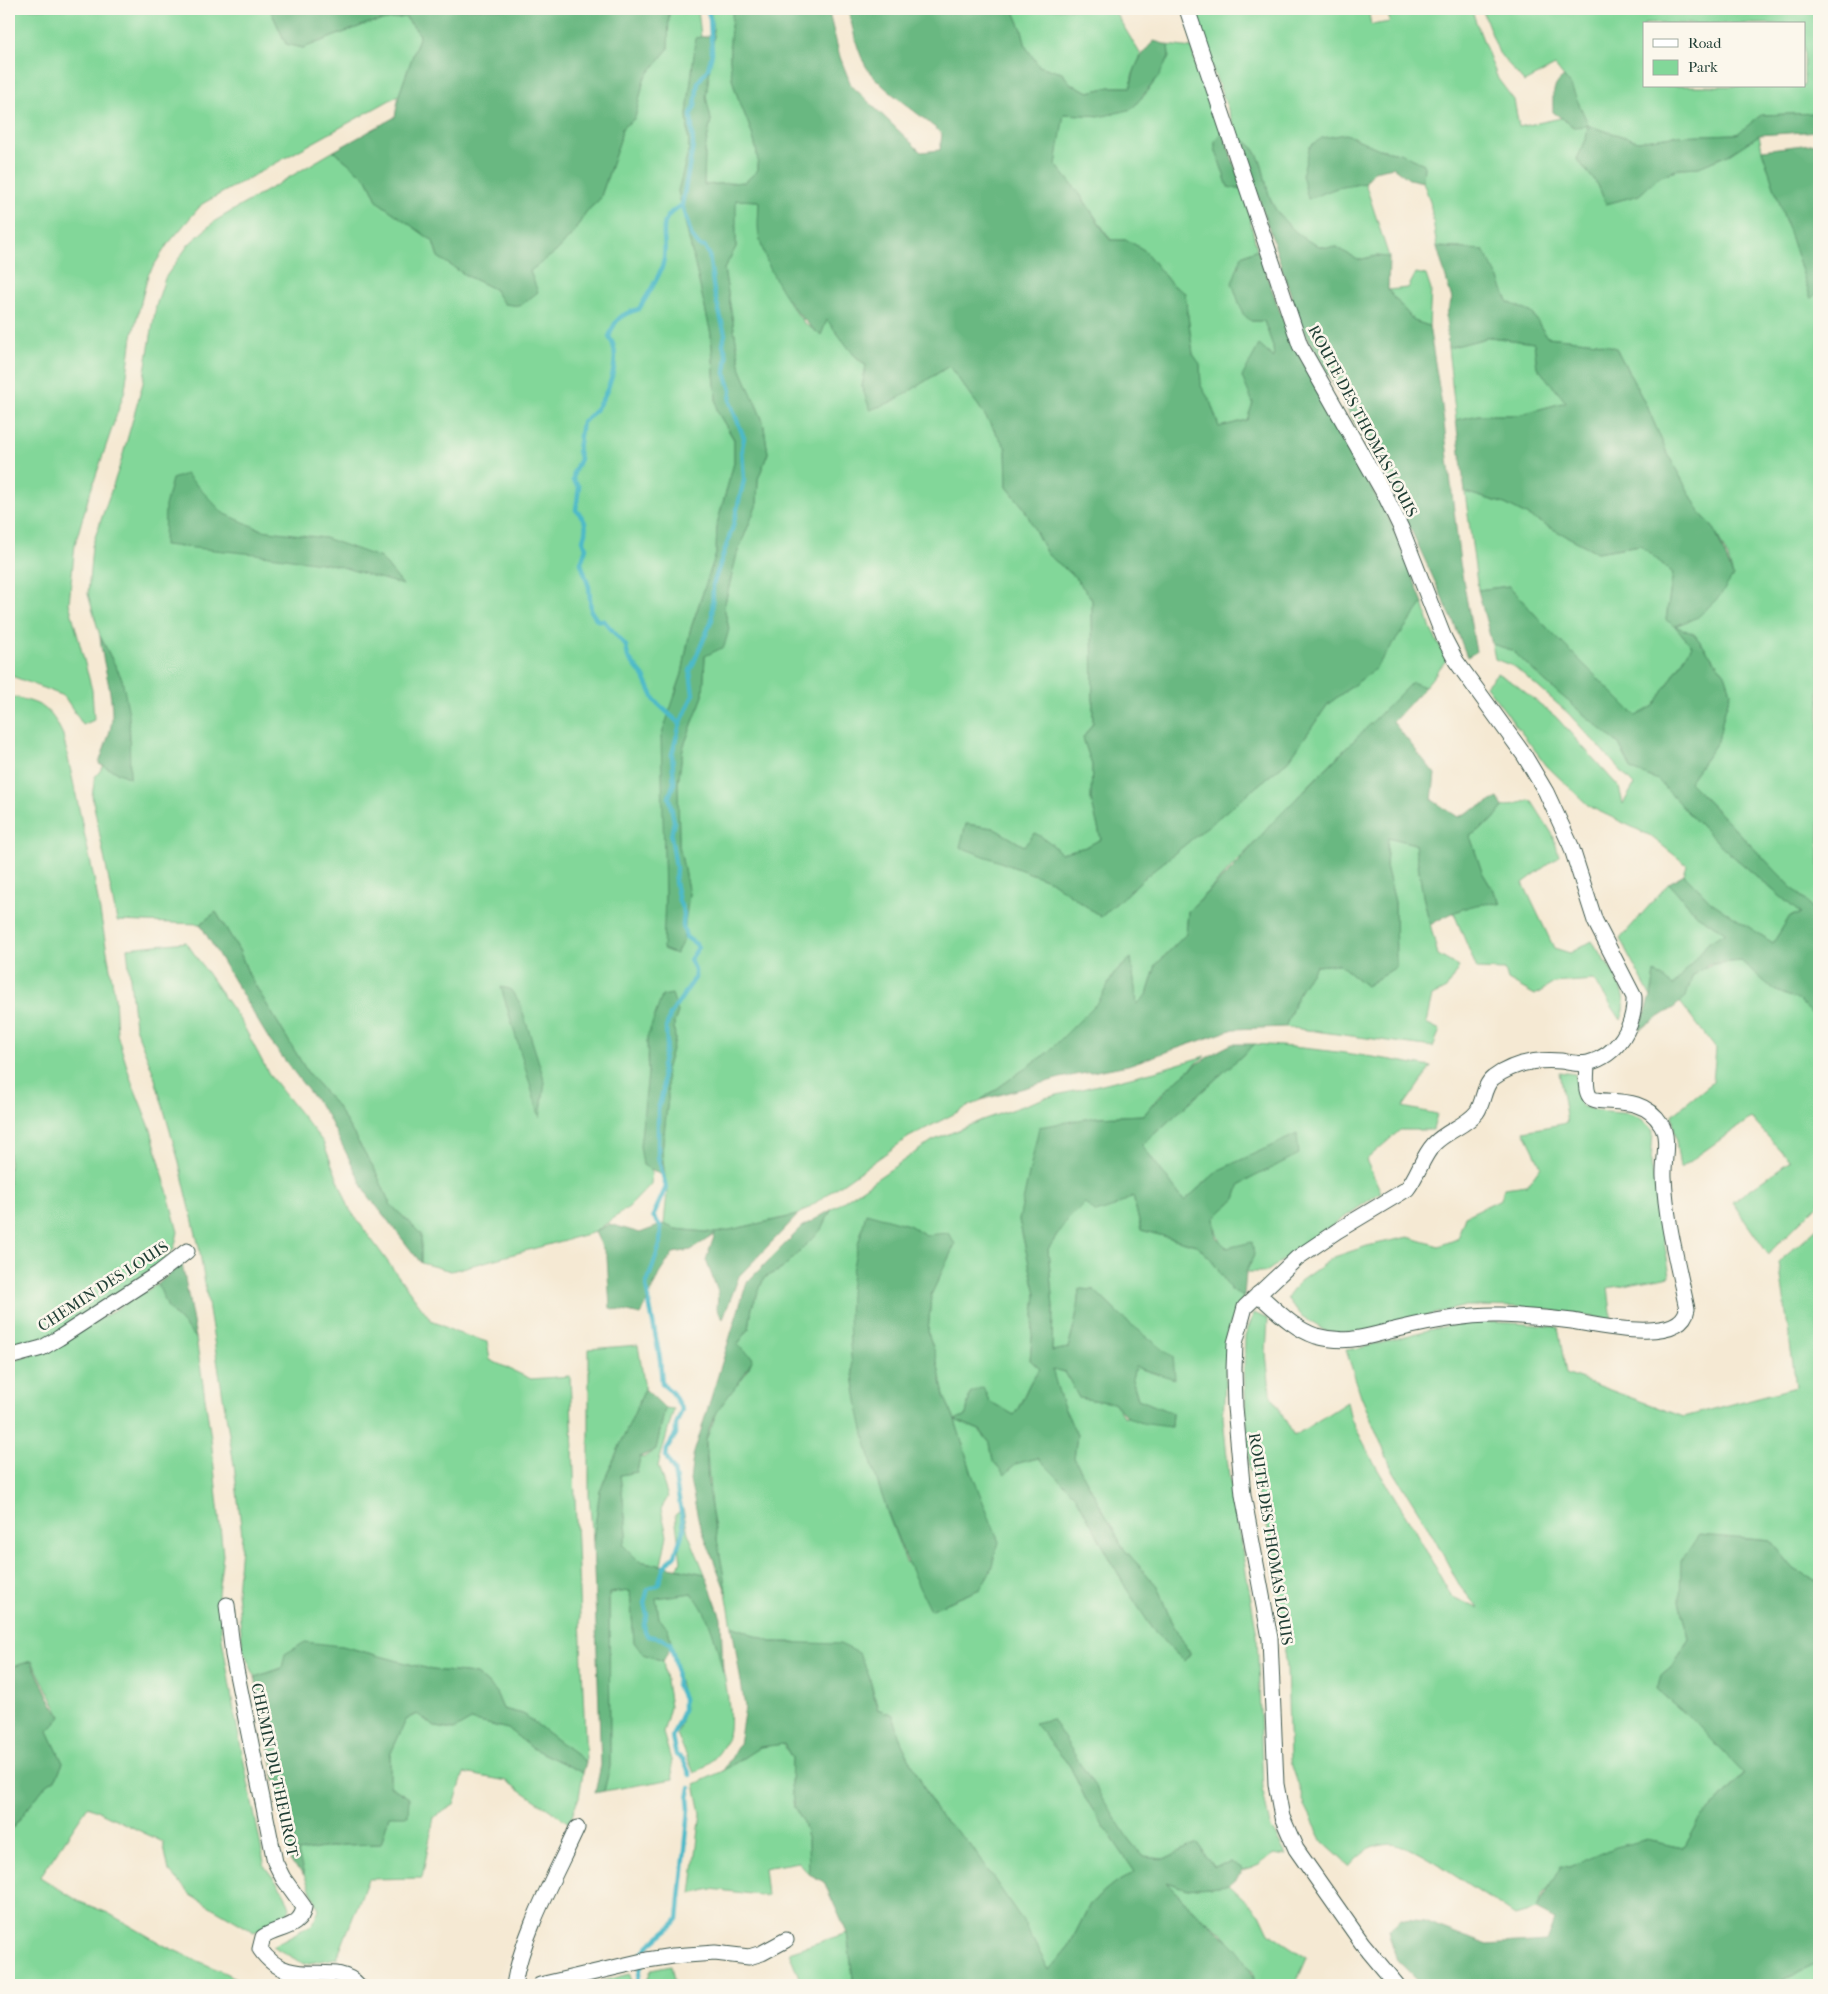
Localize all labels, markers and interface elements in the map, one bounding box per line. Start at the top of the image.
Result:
legend [1643,22,1806,88]
text: Road [1688,34,1722,52]
text: Park [1688,58,1718,76]
street label: ROUTE DES THOMAS LOUIS [1304,322,1422,520]
street label: CHEMIN DES LOUIS [34,1237,172,1335]
street label: ROUTE DES THOMAS LOUIS [1245,1431,1297,1647]
street label: CHEMIN DU THEUROT [247,1681,303,1859]

